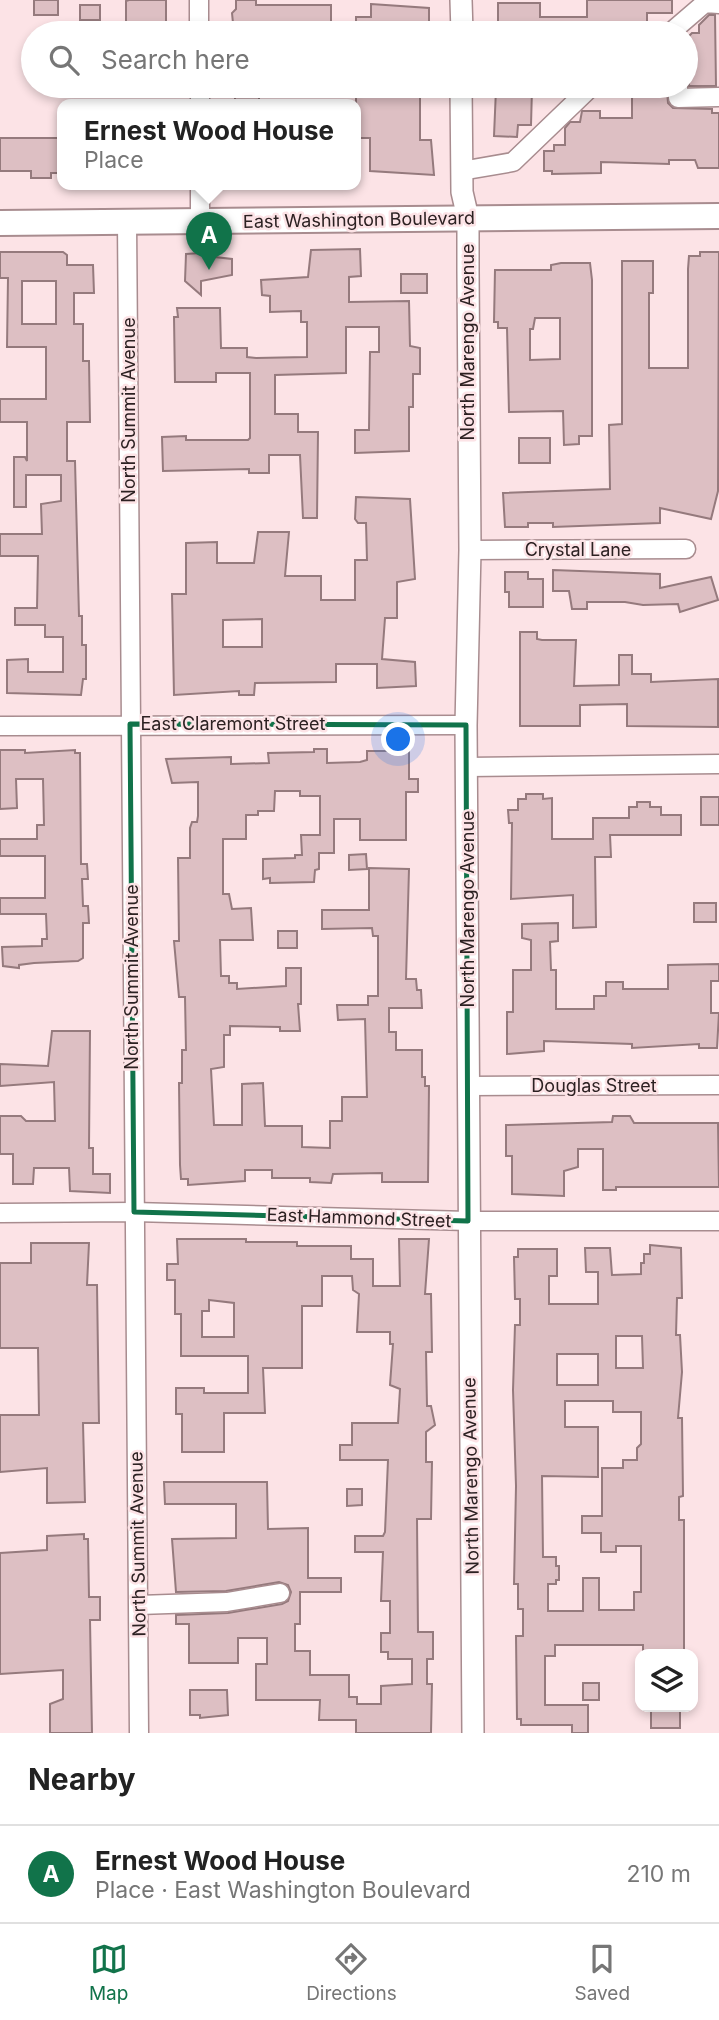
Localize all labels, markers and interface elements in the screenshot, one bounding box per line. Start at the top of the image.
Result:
search box [21,21,698,98]
icon: search [45,41,83,79]
text: Search here [101,44,250,75]
popup [57,99,361,190]
text: Ernest Wood House [84,115,334,146]
text: Place [84,146,144,174]
street label: East Washington Boulevard [243,207,475,232]
pin: A [186,212,232,270]
street label: North Marengo Avenue [457,243,478,441]
street label: North Summit Avenue [118,317,139,503]
street label: Crystal Lane [525,539,631,560]
street label: East Claremont Street [141,713,326,734]
your location [381,722,415,756]
street label: North Marengo Avenue [457,810,478,1008]
street label: North Summit Avenue [121,884,142,1070]
street label: Douglas Street [531,1075,657,1096]
street label: East Hammond Street [266,1204,452,1231]
street label: North Marengo Avenue [458,1377,483,1575]
street label: North Summit Avenue [125,1451,150,1637]
map controls [635,1649,698,1712]
button: layers [635,1649,698,1712]
text: Nearby [28,1761,136,1797]
text: Ernest Wood House [95,1845,345,1876]
text: A [42,1860,60,1888]
text: 210 m [626,1860,691,1888]
text: Place · East Washington Boulevard [95,1876,471,1904]
tab: Map [89,1940,128,2005]
tab: Directions [306,1940,397,2005]
tab: Saved [574,1940,630,2005]

